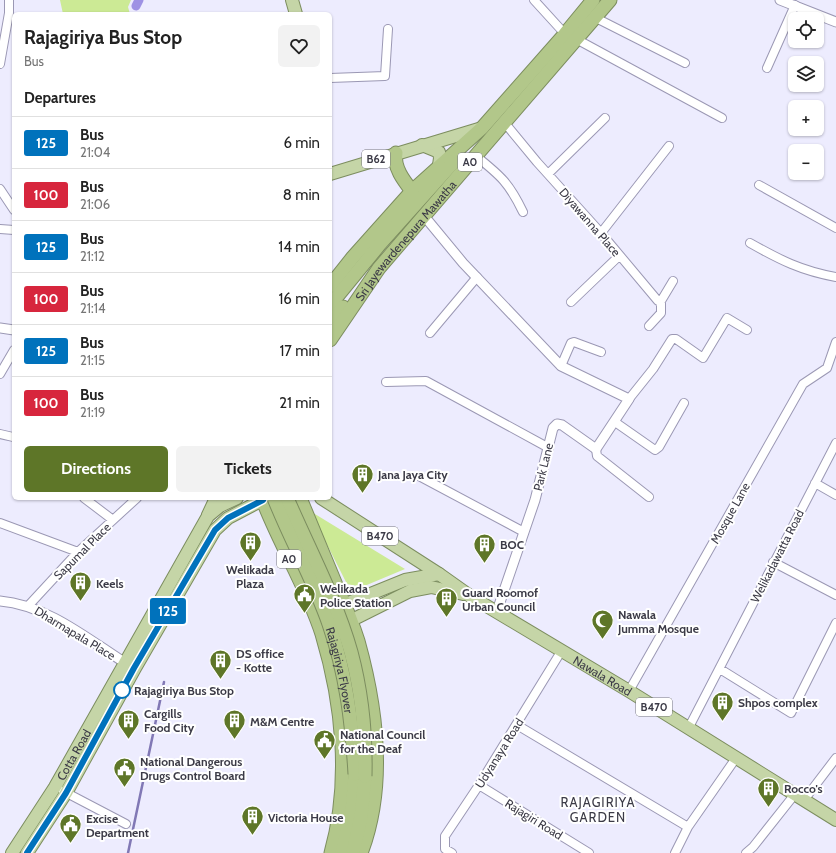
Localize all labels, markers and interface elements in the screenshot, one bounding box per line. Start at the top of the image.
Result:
map controls [788,12,824,180]
button: locate [788,12,824,48]
button: heart [278,25,320,67]
text: Rajagiriya Bus Stop [24,26,182,49]
text: Bus [24,53,44,69]
button: layers [788,56,824,92]
text: Departures [24,89,96,107]
button: + [788,100,824,136]
text: Bus [80,126,104,144]
text: 125 [36,134,56,152]
text: 6 min [283,134,320,152]
text: 21:04 [80,144,110,160]
button: − [788,144,824,180]
road number: B62 [362,150,390,168]
road number: A0 [458,153,482,171]
street label: Sri Jayewardenepura Mawatha [352,177,459,303]
text: Bus [80,178,104,196]
street label: Diyawanna Place [556,185,624,259]
text: 100 [34,186,58,204]
text: 8 min [283,186,320,204]
text: 21:06 [80,196,110,212]
text: Bus [80,230,104,248]
text: 125 [36,238,56,256]
text: 14 min [278,238,320,256]
text: 21:12 [80,248,105,264]
text: Bus [80,282,104,300]
text: 100 [34,290,58,308]
text: 16 min [278,290,320,308]
text: 21:14 [80,300,106,316]
text: Bus [80,334,104,352]
text: 125 [36,342,56,360]
text: 17 min [279,342,320,360]
text: 21:15 [80,352,105,368]
text: Bus [80,386,104,404]
text: 100 [34,394,58,412]
text: 21 min [279,394,320,412]
text: 21:19 [80,404,105,420]
street label: Park Lane [530,441,556,493]
button: Directions [24,446,168,492]
button: Tickets [176,446,320,492]
building icon: Jana Jaya City [350,461,376,494]
place label: Jana Jaya City [377,467,448,482]
street label: Mosque Lane [707,480,753,546]
street label: Welikadawatta Road [747,507,807,605]
street label: Sapumal Place [50,519,114,583]
road number: B470 [362,527,398,545]
building icon: Welikada Plaza [237,529,263,562]
building icon: BOC [471,531,497,564]
place label: BOC [500,537,524,552]
road number: A0 [277,550,301,568]
place label: Welikada Plaza [226,562,274,591]
building icon: Keels [68,570,94,603]
place label: Keels [96,576,124,591]
place label: Welikada Police Station [320,581,391,610]
public building icon: Welikada Police Station [292,582,318,615]
place label: Guard Roomof Urban Council [462,585,538,614]
building icon: Guard Roomof Urban Council [433,586,459,619]
line badge: 125 [145,598,191,624]
text: 125 [158,602,178,620]
street label: Dharmapala Place [32,603,118,663]
place label: Nawala Jumma Mosque [617,607,699,636]
mosque icon: Nawala Jumma Mosque [589,608,615,641]
street label: Rajagiriya Flyover [323,625,357,714]
place label: DS office - Kotte [236,646,284,675]
building icon: DS office - Kotte [207,647,233,680]
street label: Nawala Road [571,652,635,699]
marker: Rajagiriya Bus Stop [113,681,131,699]
place label: Rajagiriya Bus Stop [134,683,234,698]
building icon: Shpos complex [709,689,735,722]
place label: Shpos complex [738,695,818,710]
road number: B470 [636,698,672,716]
place label: Cargills Food City [144,706,195,735]
building icon: Cargills Food City [115,707,141,740]
building icon: M&M Centre [222,708,248,741]
place label: M&M Centre [250,714,314,729]
street label: Udyanaya Road [472,715,526,791]
street label: Cotta Road [53,726,94,783]
place label: National Council for the Deaf [340,727,425,756]
public building icon: National Council for the Deaf [312,728,338,761]
place label: National Dangerous Drugs Control Board [140,754,245,783]
public building icon: National Dangerous Drugs Control Board [111,755,137,788]
building icon: Rocco's [755,775,781,808]
place label: Rocco's [784,781,823,796]
district label: RAJAGIRIYA GARDEN [561,794,635,825]
street label: Rajagiri Road [502,795,566,843]
building icon: Victoria House [239,804,265,837]
place label: Victoria House [268,810,344,825]
place label: Excise Department [86,811,149,840]
public building icon: Excise Department [58,812,84,845]

